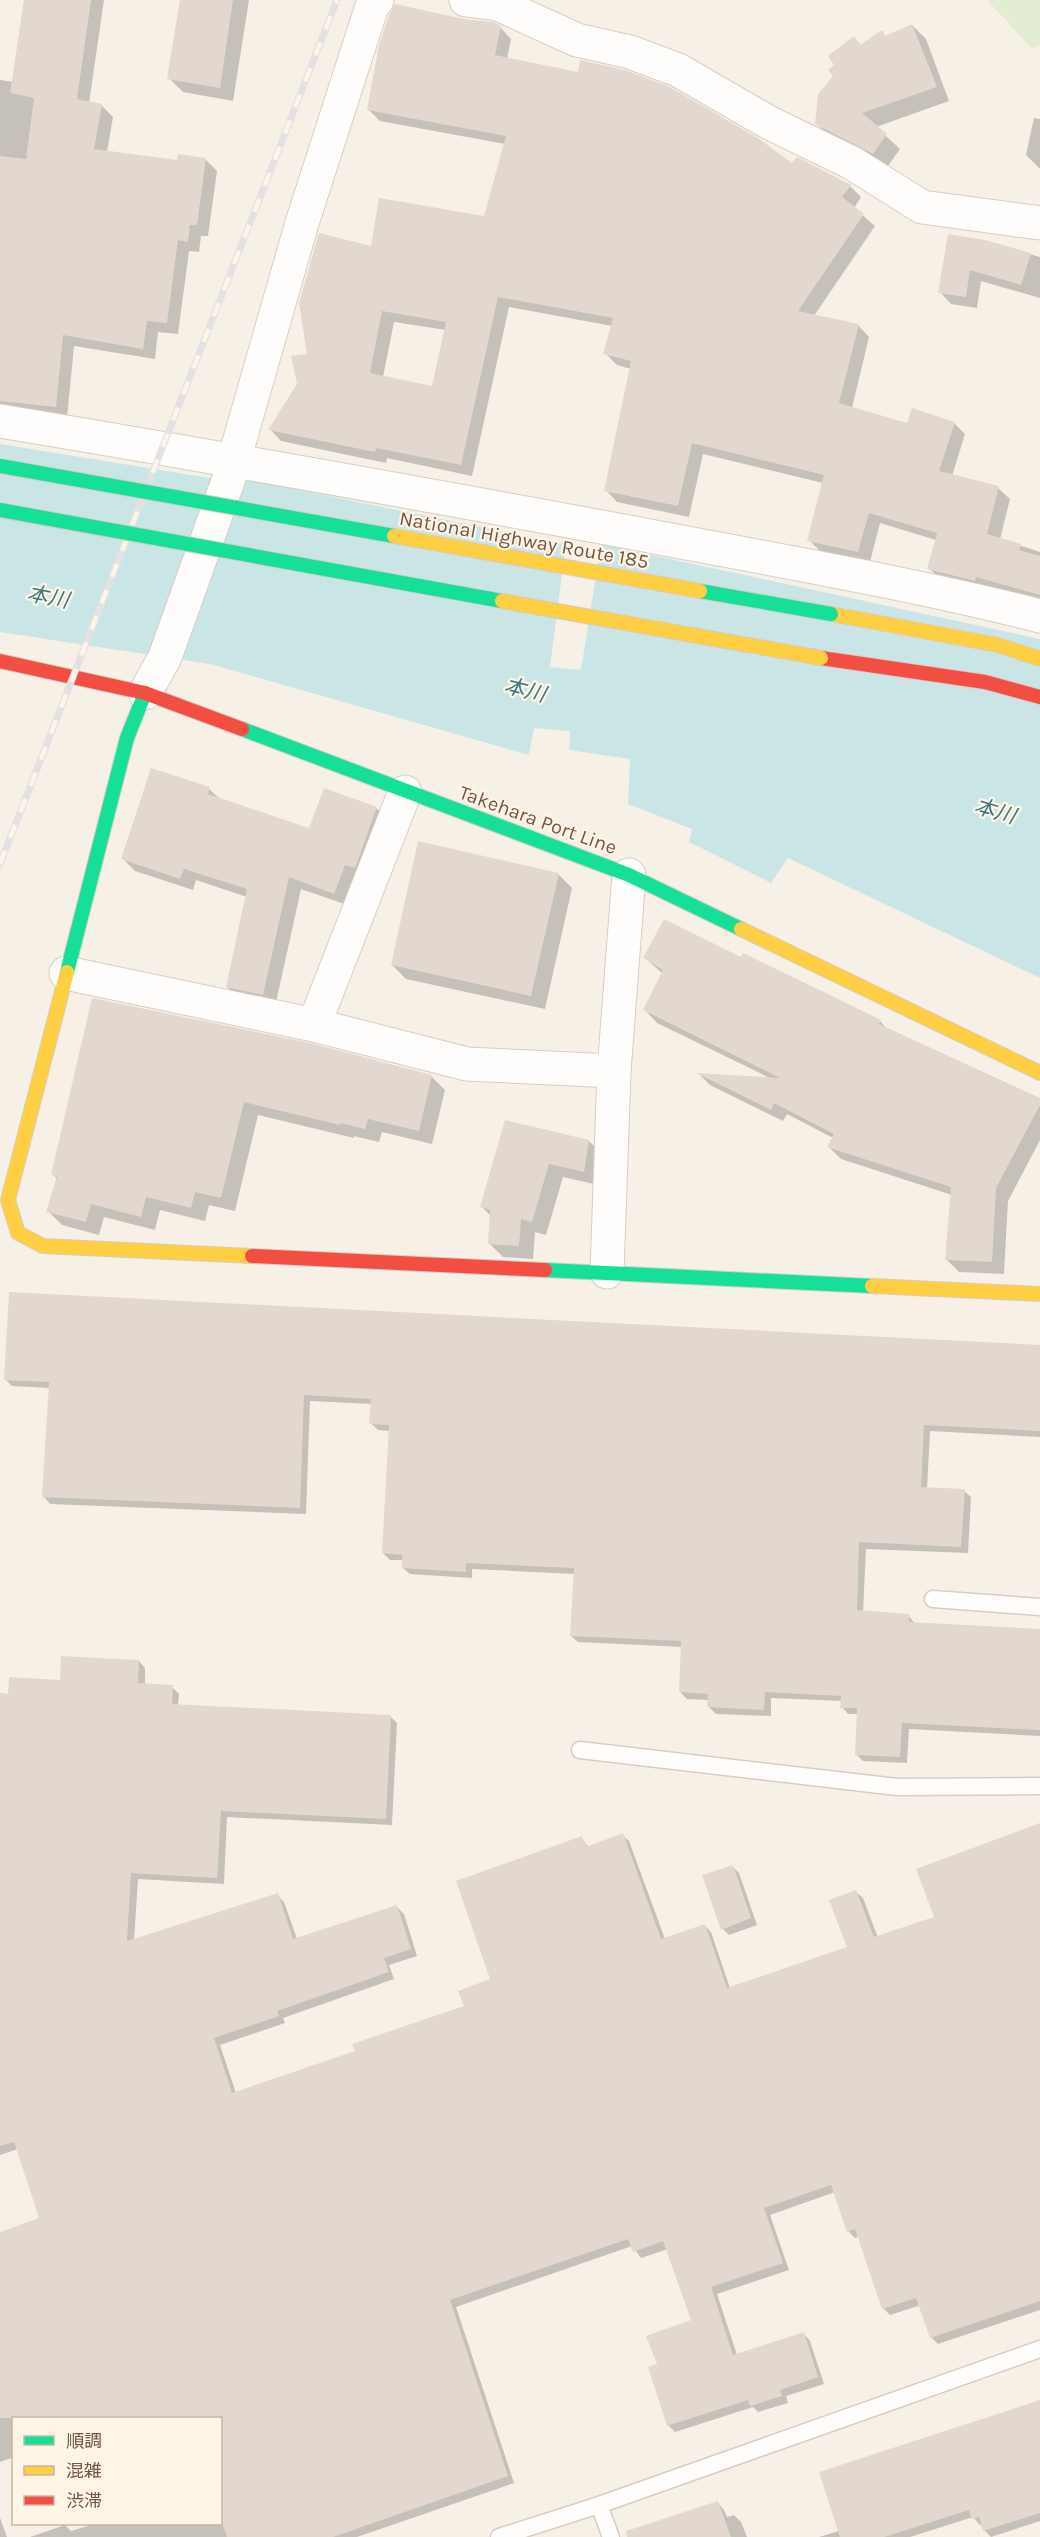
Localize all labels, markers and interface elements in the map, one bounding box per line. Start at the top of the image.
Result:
street label: National Highway Route 185 [398,507,650,573]
water label: 本川 [25,581,73,613]
water label: 本川 [502,673,550,707]
street label: Takehara Port Line [456,781,620,859]
water label: 本川 [972,794,1020,829]
legend [12,2417,222,2525]
text: 順調 [66,2430,102,2452]
text: 混雑 [66,2460,102,2482]
text: 渋滞 [66,2490,102,2512]

